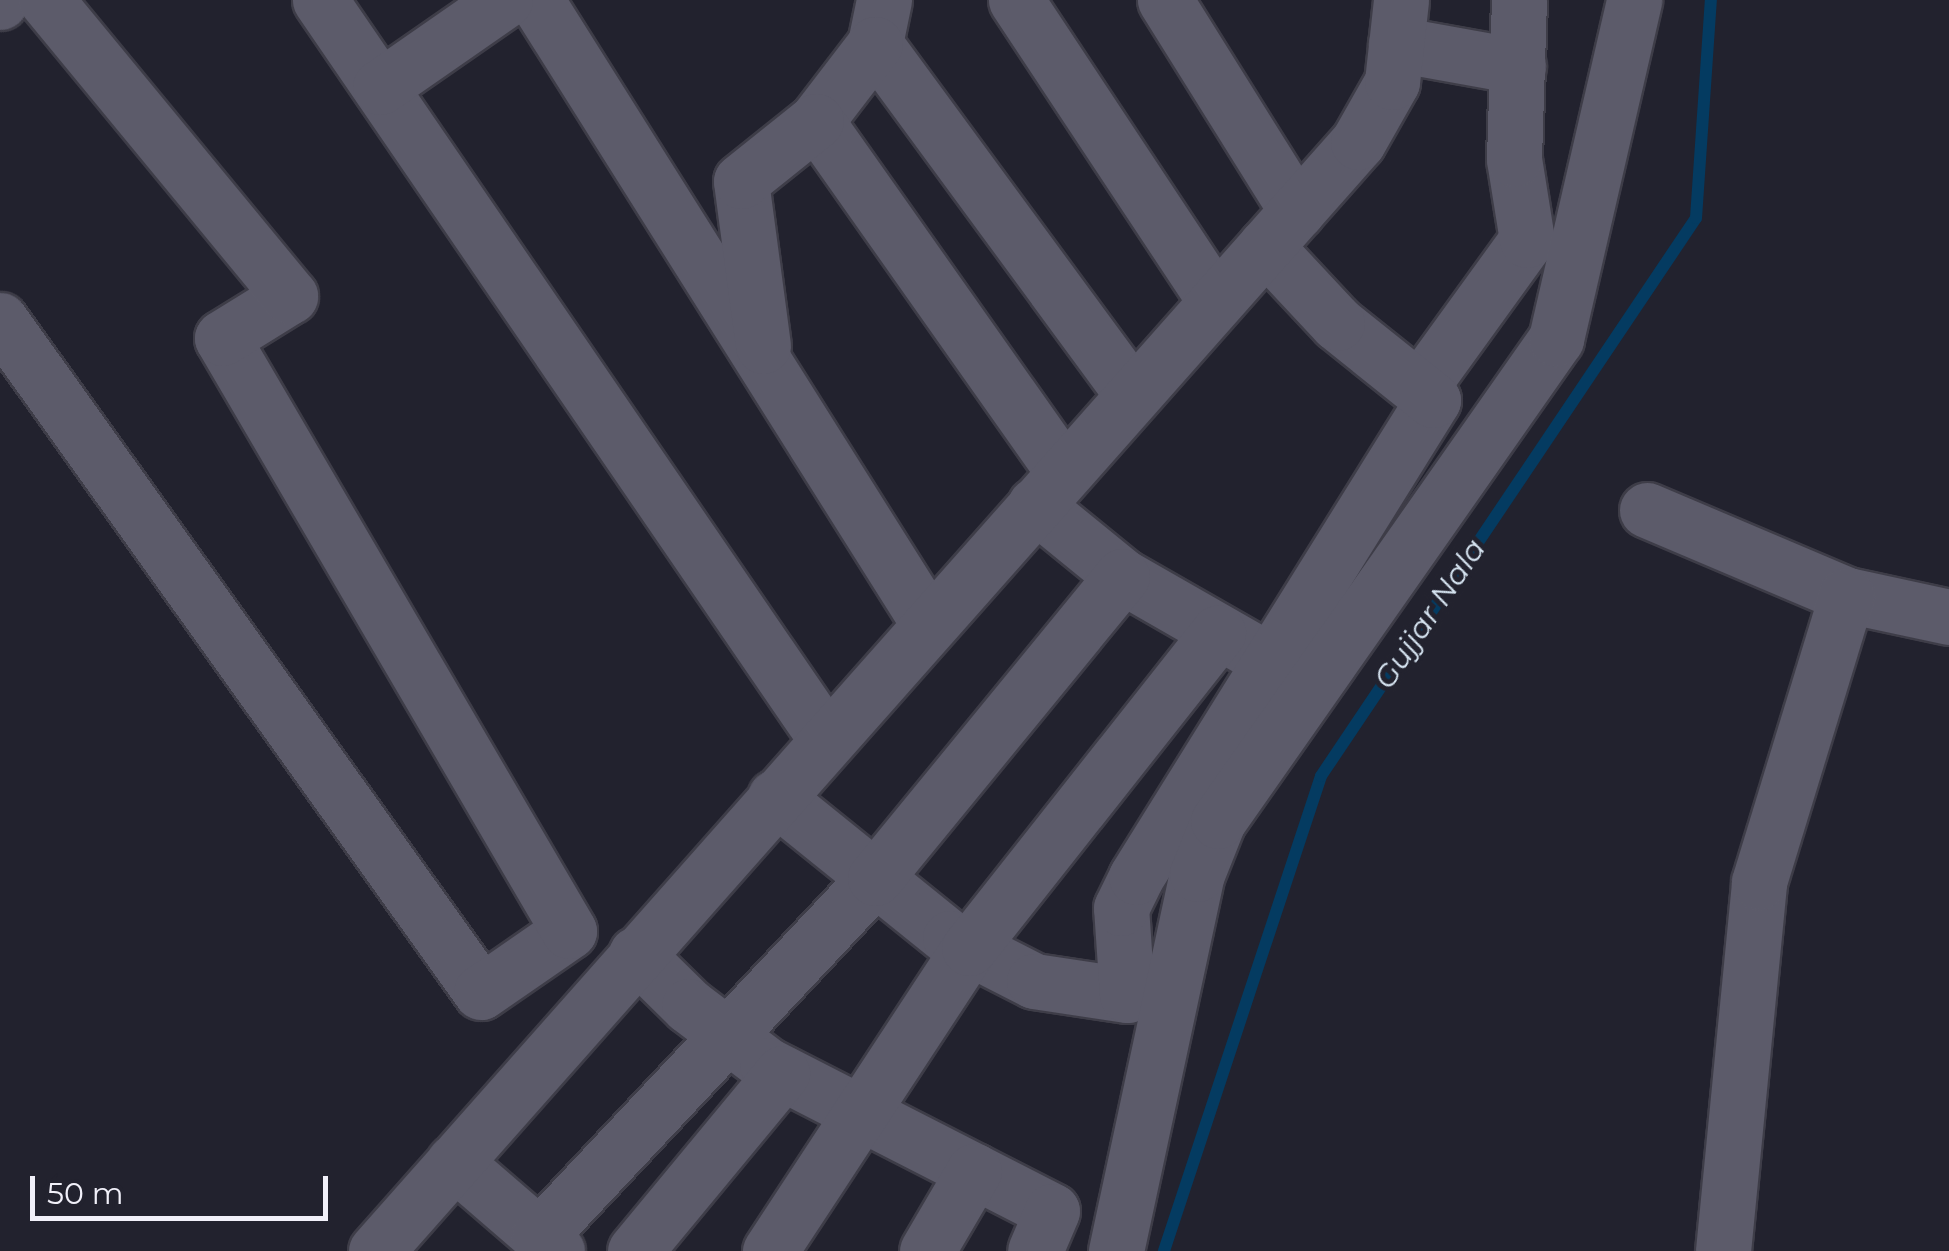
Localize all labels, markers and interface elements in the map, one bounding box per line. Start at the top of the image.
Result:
water label: Gujjar Nala [1367,532,1493,696]
scale bar [35,1156,332,1218]
text: 50 m [47,1175,124,1212]

